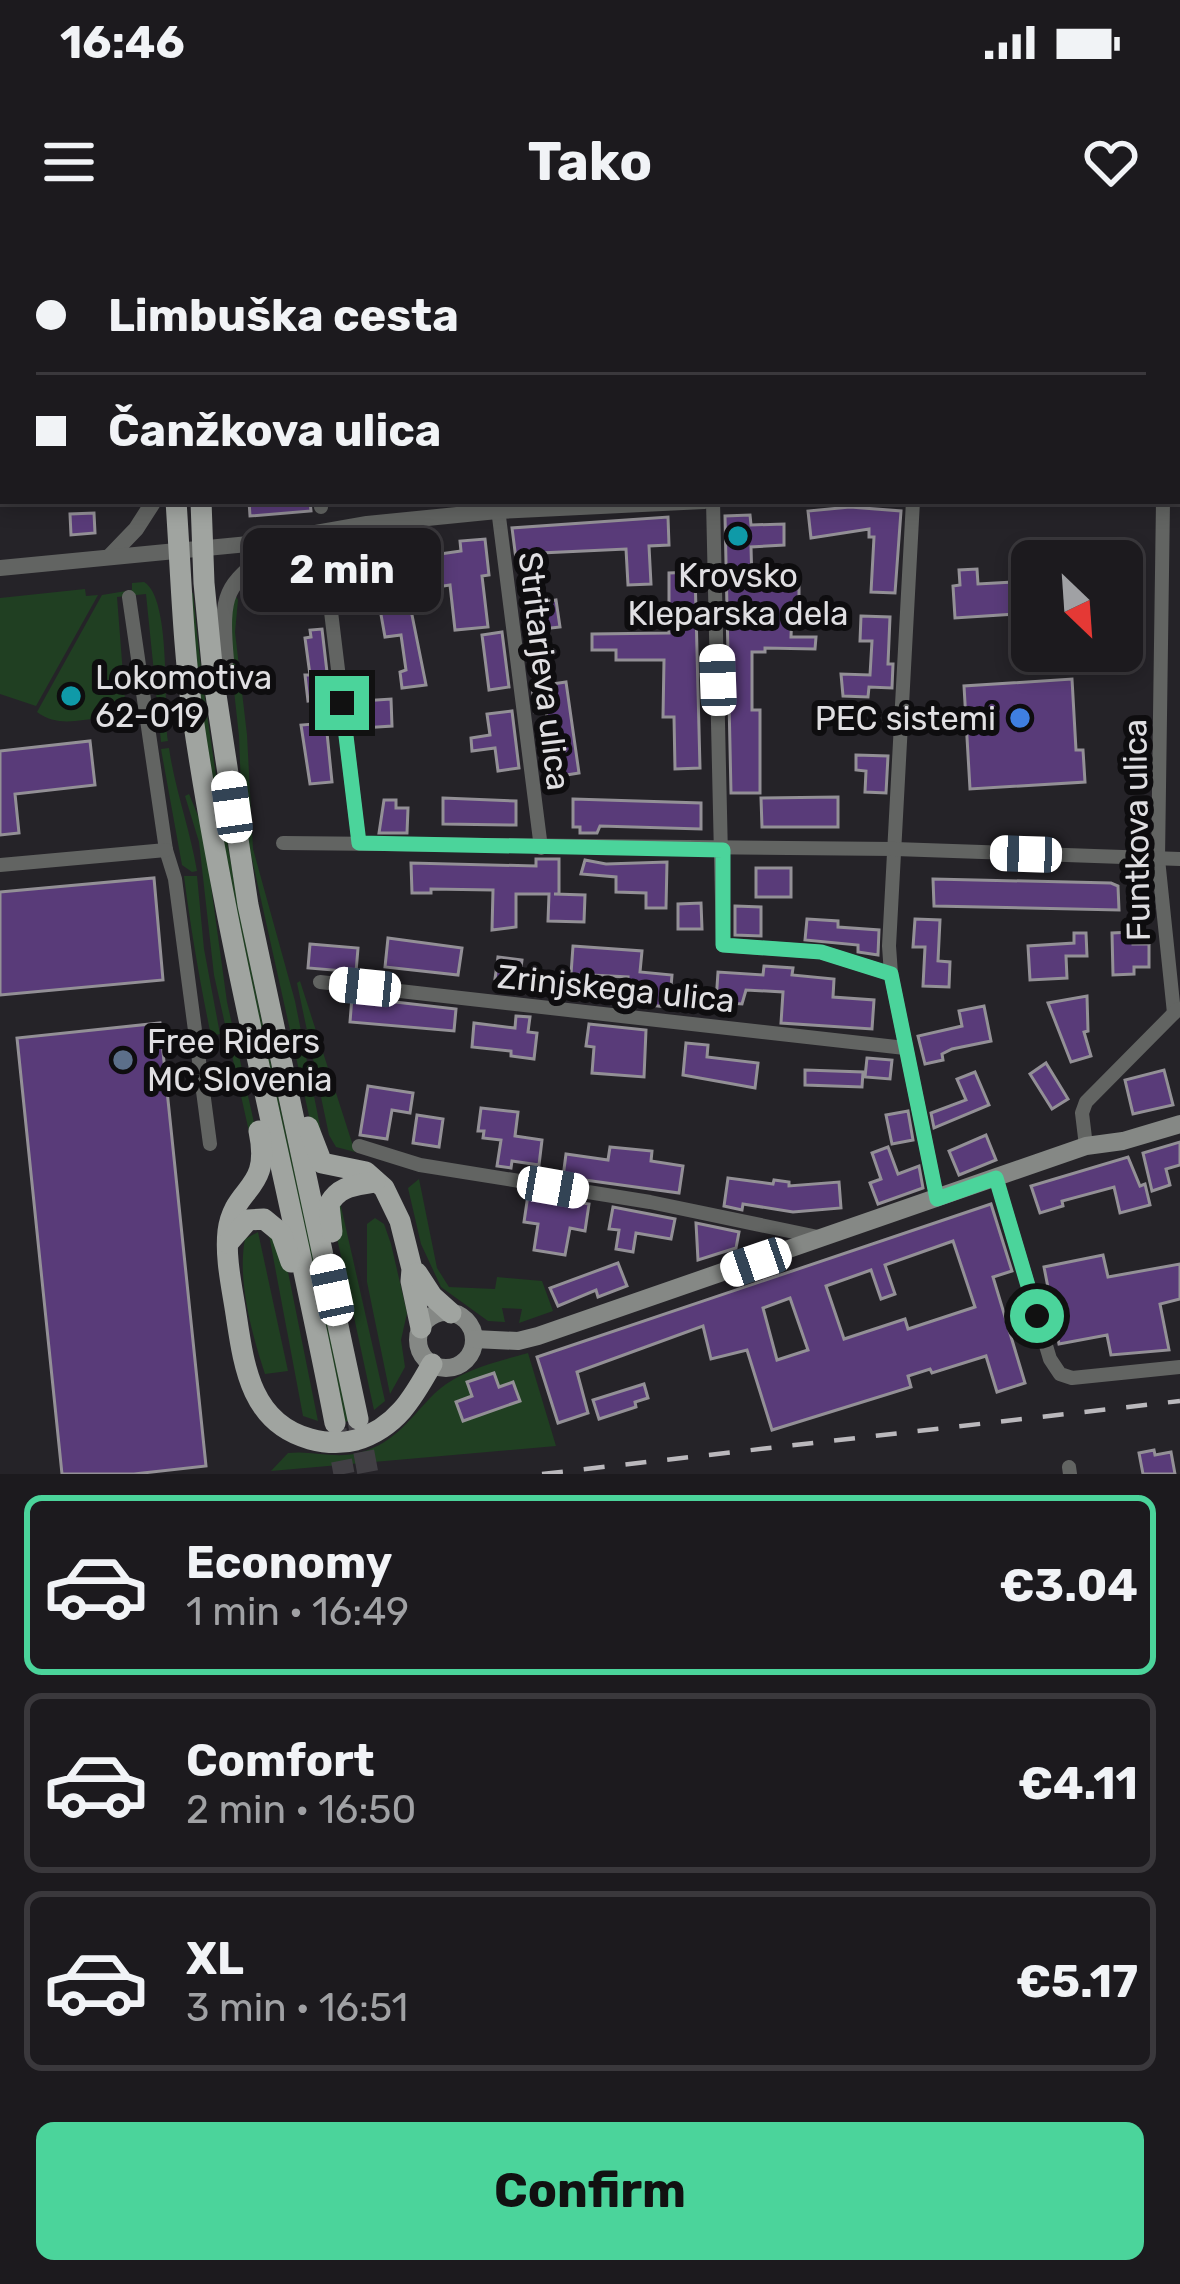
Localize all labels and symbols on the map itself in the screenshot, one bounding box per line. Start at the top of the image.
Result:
marker: Krovsko Kleparska dela [725,523,751,549]
callout: 2 min [243,529,441,613]
north arrow [1011,540,1143,672]
street label: Stritarjeva ulica [511,550,578,793]
place label: Krovsko Kleparska dela [628,556,848,633]
car [699,643,737,717]
place label: Lokomotiva 62-019 [95,658,272,735]
route end [315,676,369,730]
marker: Lokomotiva 62-019 [58,683,84,709]
place label: PEC sistemi [815,699,996,738]
marker: PEC sistemi [1007,705,1033,731]
street label: Funtkova ulica [1115,719,1158,941]
car [209,769,255,845]
car [989,835,1063,873]
street label: Zrinjskega ulica [495,957,737,1020]
car [327,965,403,1009]
place label: Free Riders MC Slovenia [147,1022,333,1099]
marker: Free Riders MC Slovenia [110,1047,136,1073]
car [514,1163,592,1211]
car [716,1233,796,1291]
car [307,1251,357,1329]
route start [1010,1289,1064,1343]

